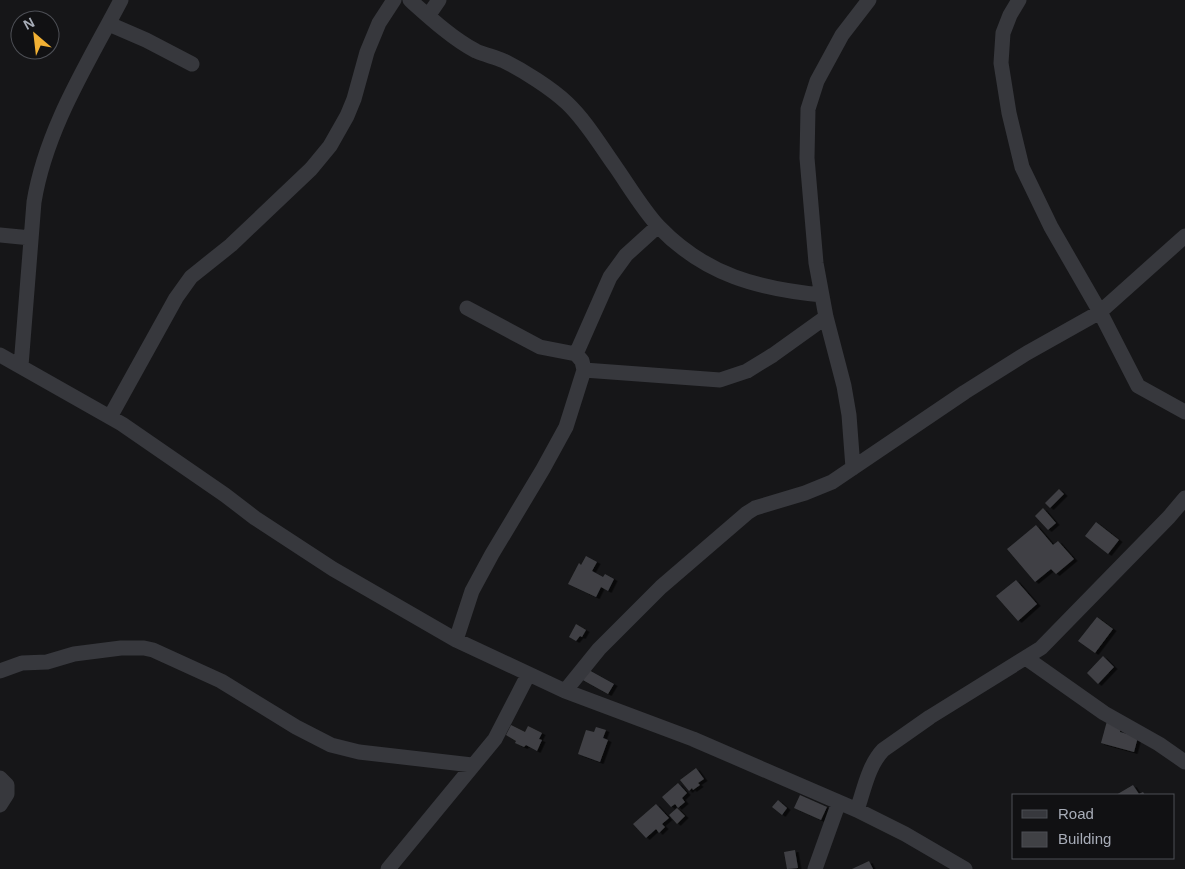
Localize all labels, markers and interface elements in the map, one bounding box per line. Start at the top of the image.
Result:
north arrow [10,10,60,60]
text: N [21,14,37,33]
legend [1012,794,1175,859]
text: Road [1058,805,1094,822]
text: Building [1058,830,1111,847]

